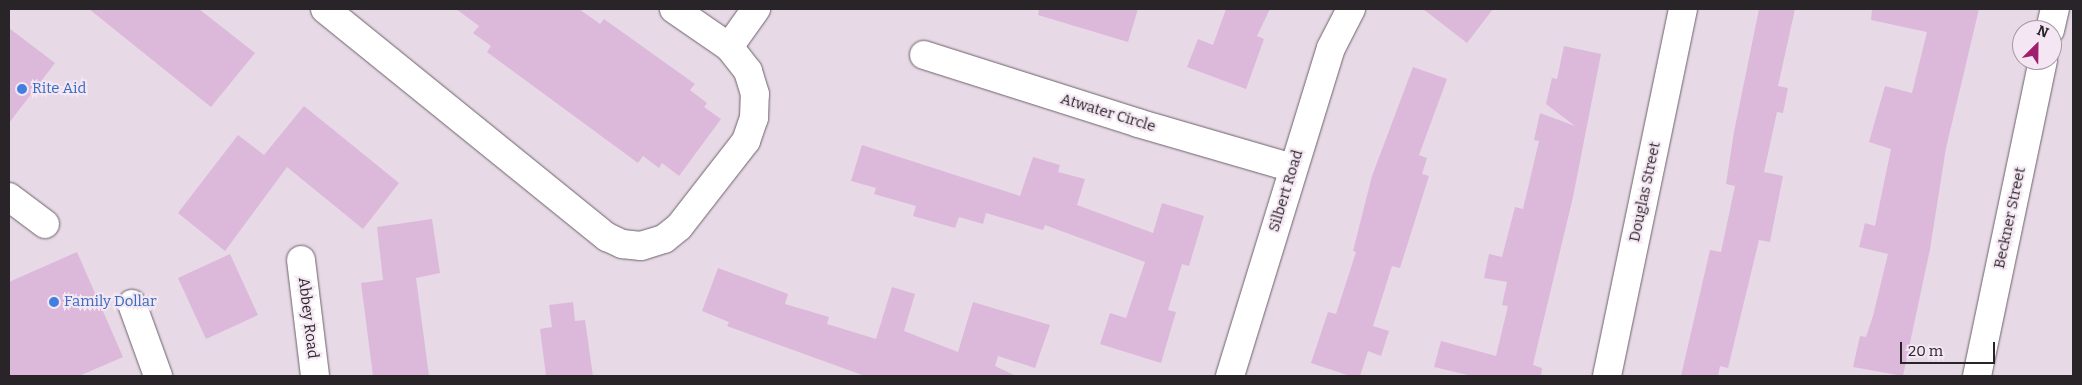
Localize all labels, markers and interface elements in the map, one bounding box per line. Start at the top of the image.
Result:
north arrow [2012,20,2062,70]
text: N [2034,22,2051,42]
place label: Rite Aid [32,80,86,98]
marker: Rite Aid [16,83,28,95]
street label: Atwater Circle [1058,90,1158,136]
street label: Douglas Street [1626,140,1664,244]
street label: Silbert Road [1265,148,1307,234]
street label: Beckner Street [1990,166,2030,270]
street label: Abbey Road [294,276,322,360]
place label: Family Dollar [64,293,157,311]
marker: Family Dollar [48,296,60,308]
scale bar [1902,332,1997,364]
text: 20 m [1908,342,1943,360]

